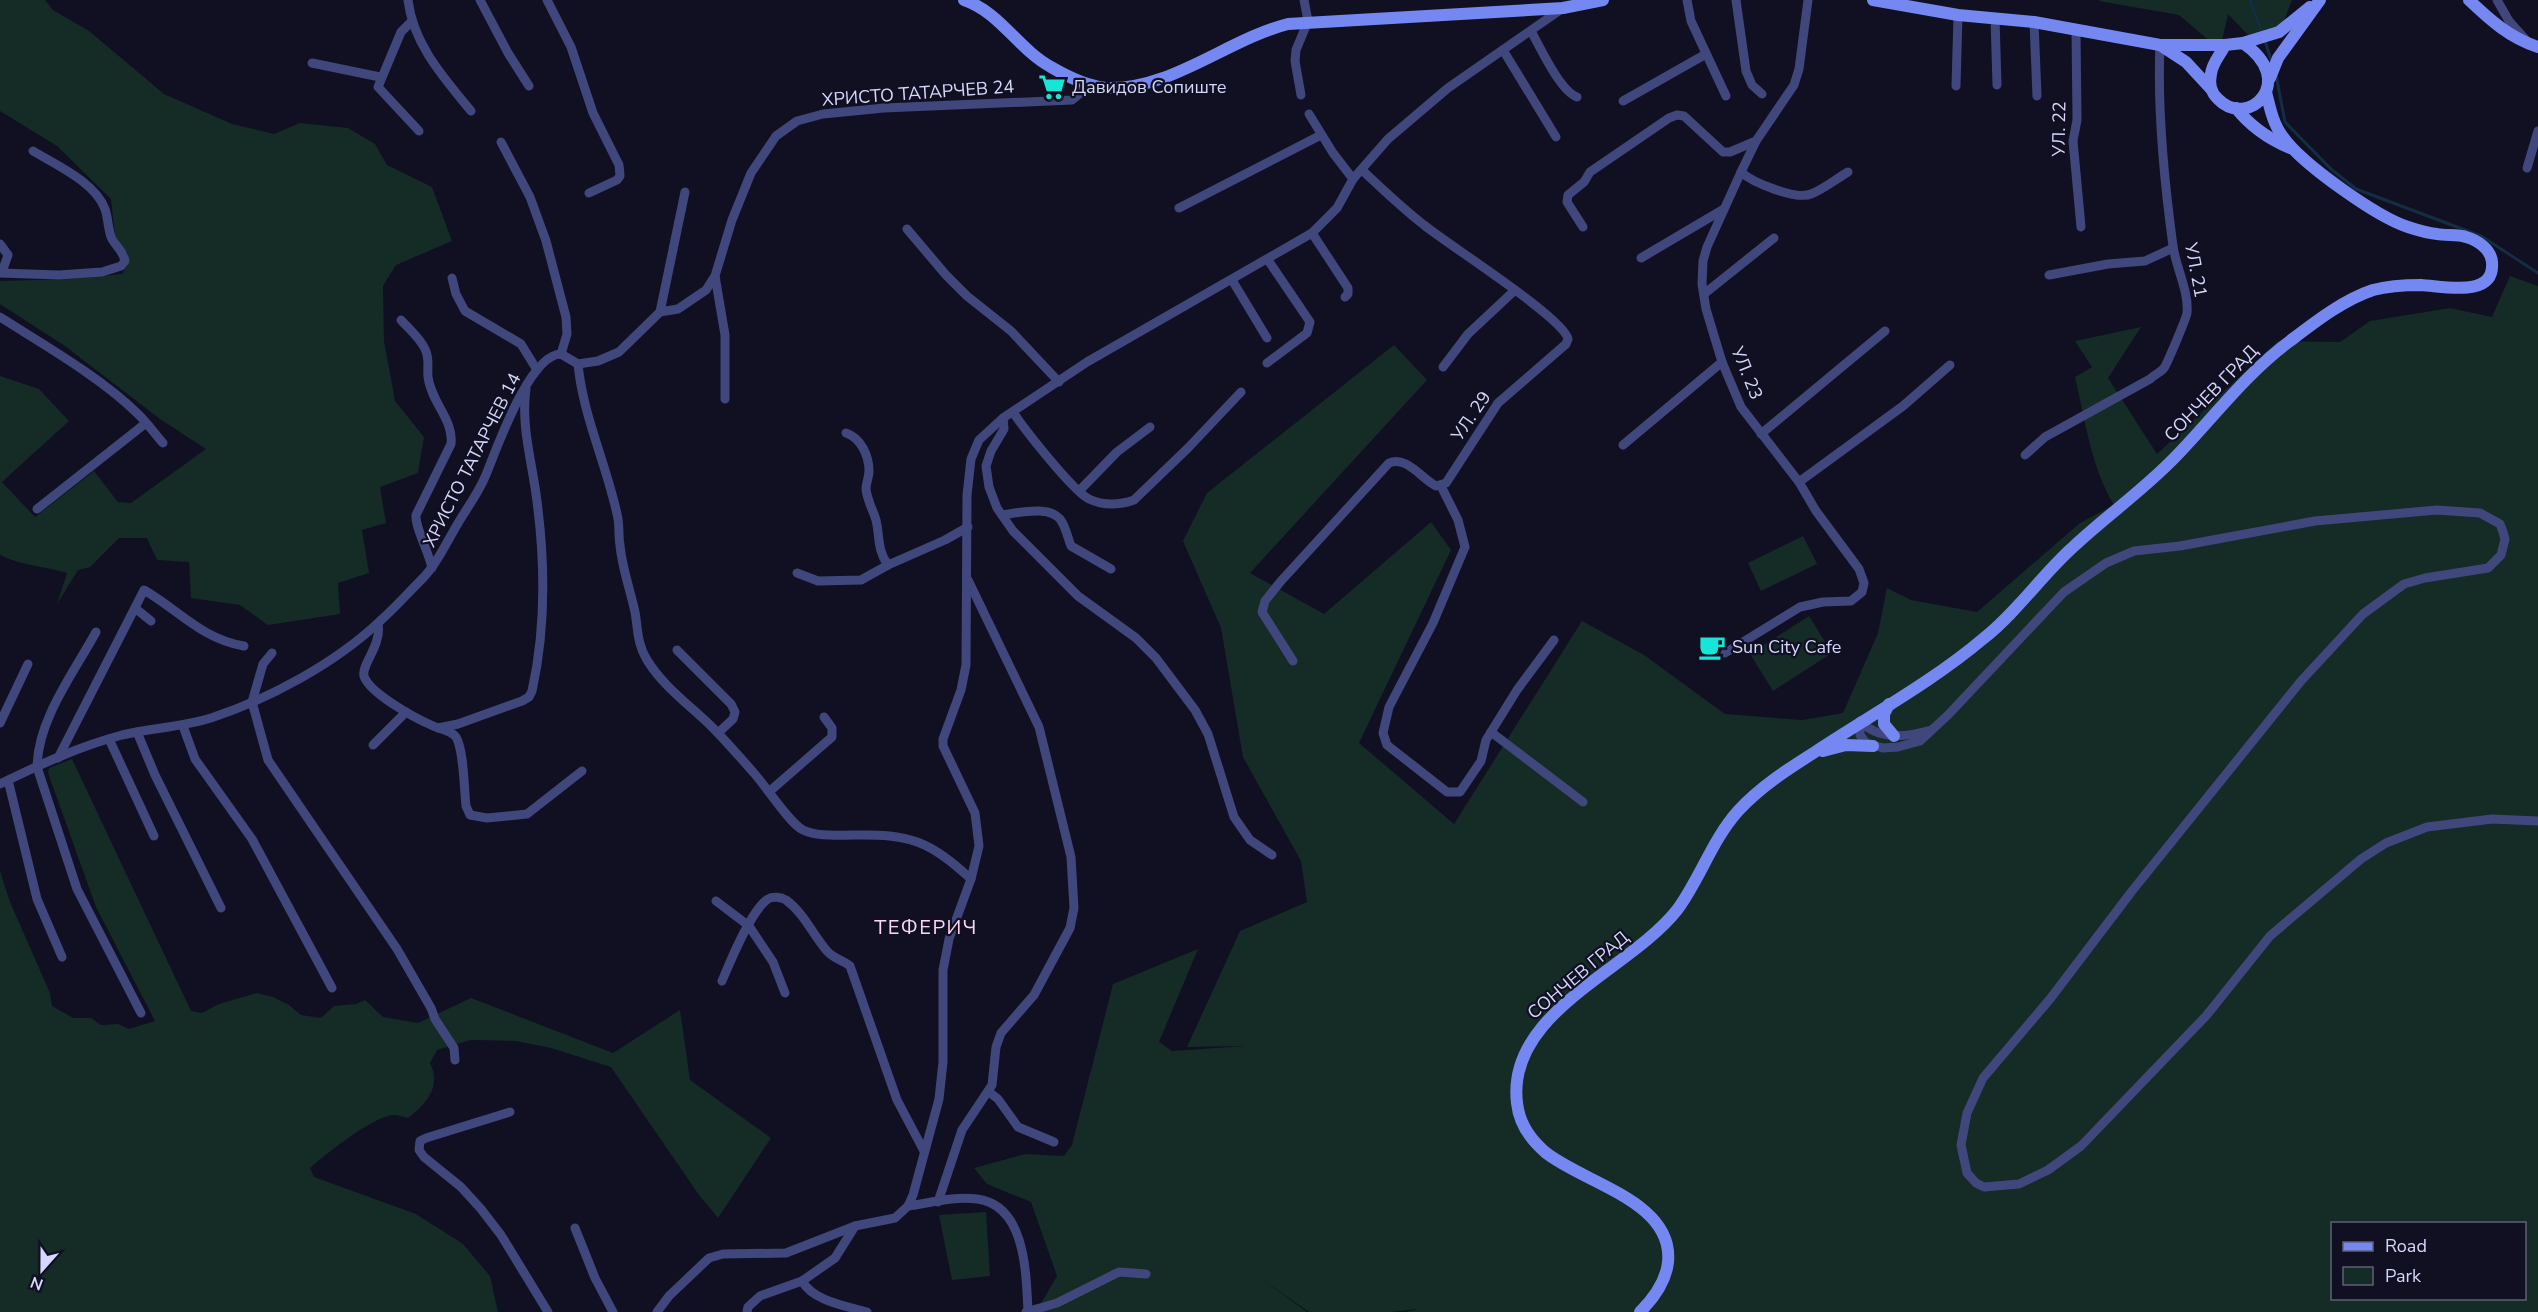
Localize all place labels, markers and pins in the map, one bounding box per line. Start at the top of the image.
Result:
supermarket icon: Давидов Сопиште [1037,72,1067,102]
place label: Давидов Сопиште [1072,75,1227,99]
cafe icon: Sun City Cafe [1697,632,1727,662]
place label: Sun City Cafe [1732,635,1841,659]

